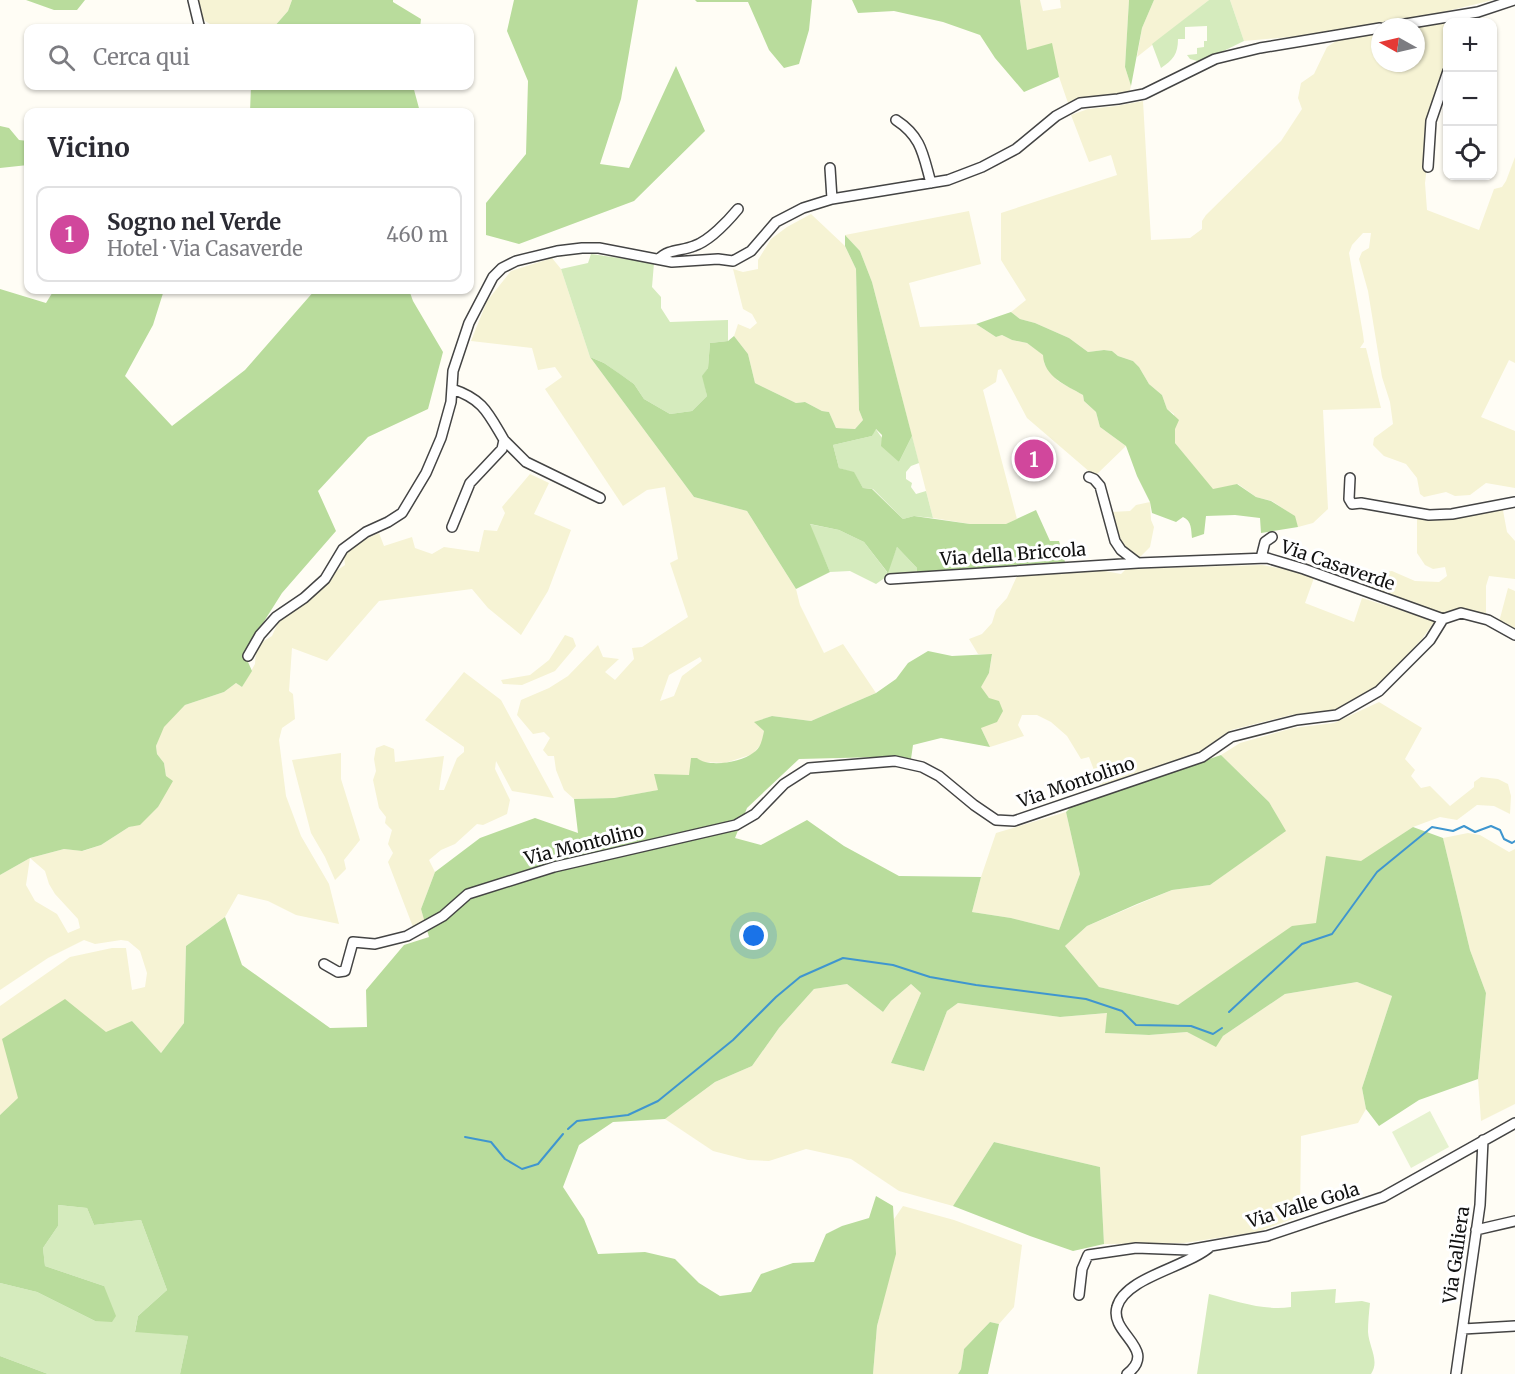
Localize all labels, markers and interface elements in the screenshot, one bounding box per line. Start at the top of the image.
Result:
north arrow [1371,18,1425,72]
map controls [1443,18,1497,180]
button: + [1443,18,1497,72]
search box [24,24,474,90]
icon: search [45,41,78,74]
text: Cerca qui [93,43,190,71]
button: − [1443,72,1497,126]
button: locate [1443,126,1497,180]
text: Vicino [48,131,130,164]
text: Sogno nel Verde [107,208,281,236]
text: 1 [65,222,74,247]
text: 460 m [386,222,448,247]
text: Hotel · Via Casaverde [107,236,303,261]
pin: 1 [1014,436,1054,482]
street label: Via Casaverde [1277,534,1398,595]
street label: Via della Briccola [938,537,1087,571]
street label: Via Montolino [1014,751,1138,813]
street label: Via Montolino [521,818,646,870]
your location [739,921,768,950]
street label: Via Valle Gola [1243,1177,1362,1233]
street label: Via Galliera [1438,1204,1474,1306]

